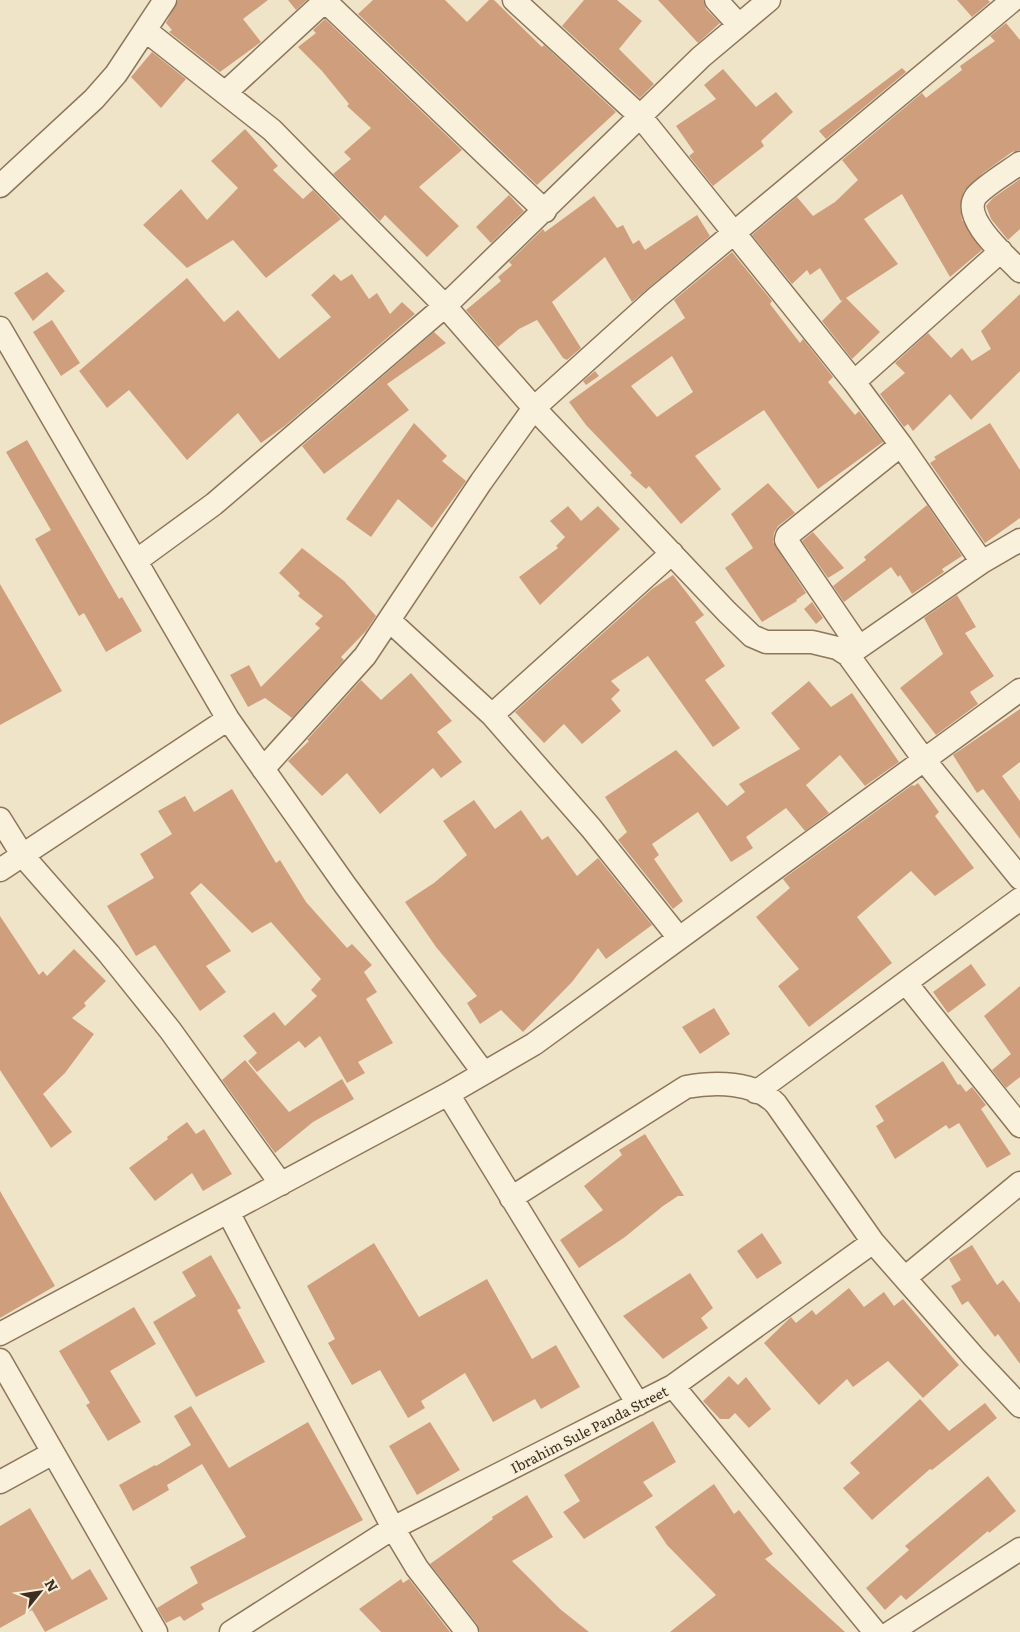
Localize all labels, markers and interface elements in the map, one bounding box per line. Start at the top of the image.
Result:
street label: Ibrahim Sule Panda Street [507,1380,671,1477]
north arrow [15,1567,65,1617]
text: N [41,1575,64,1595]

